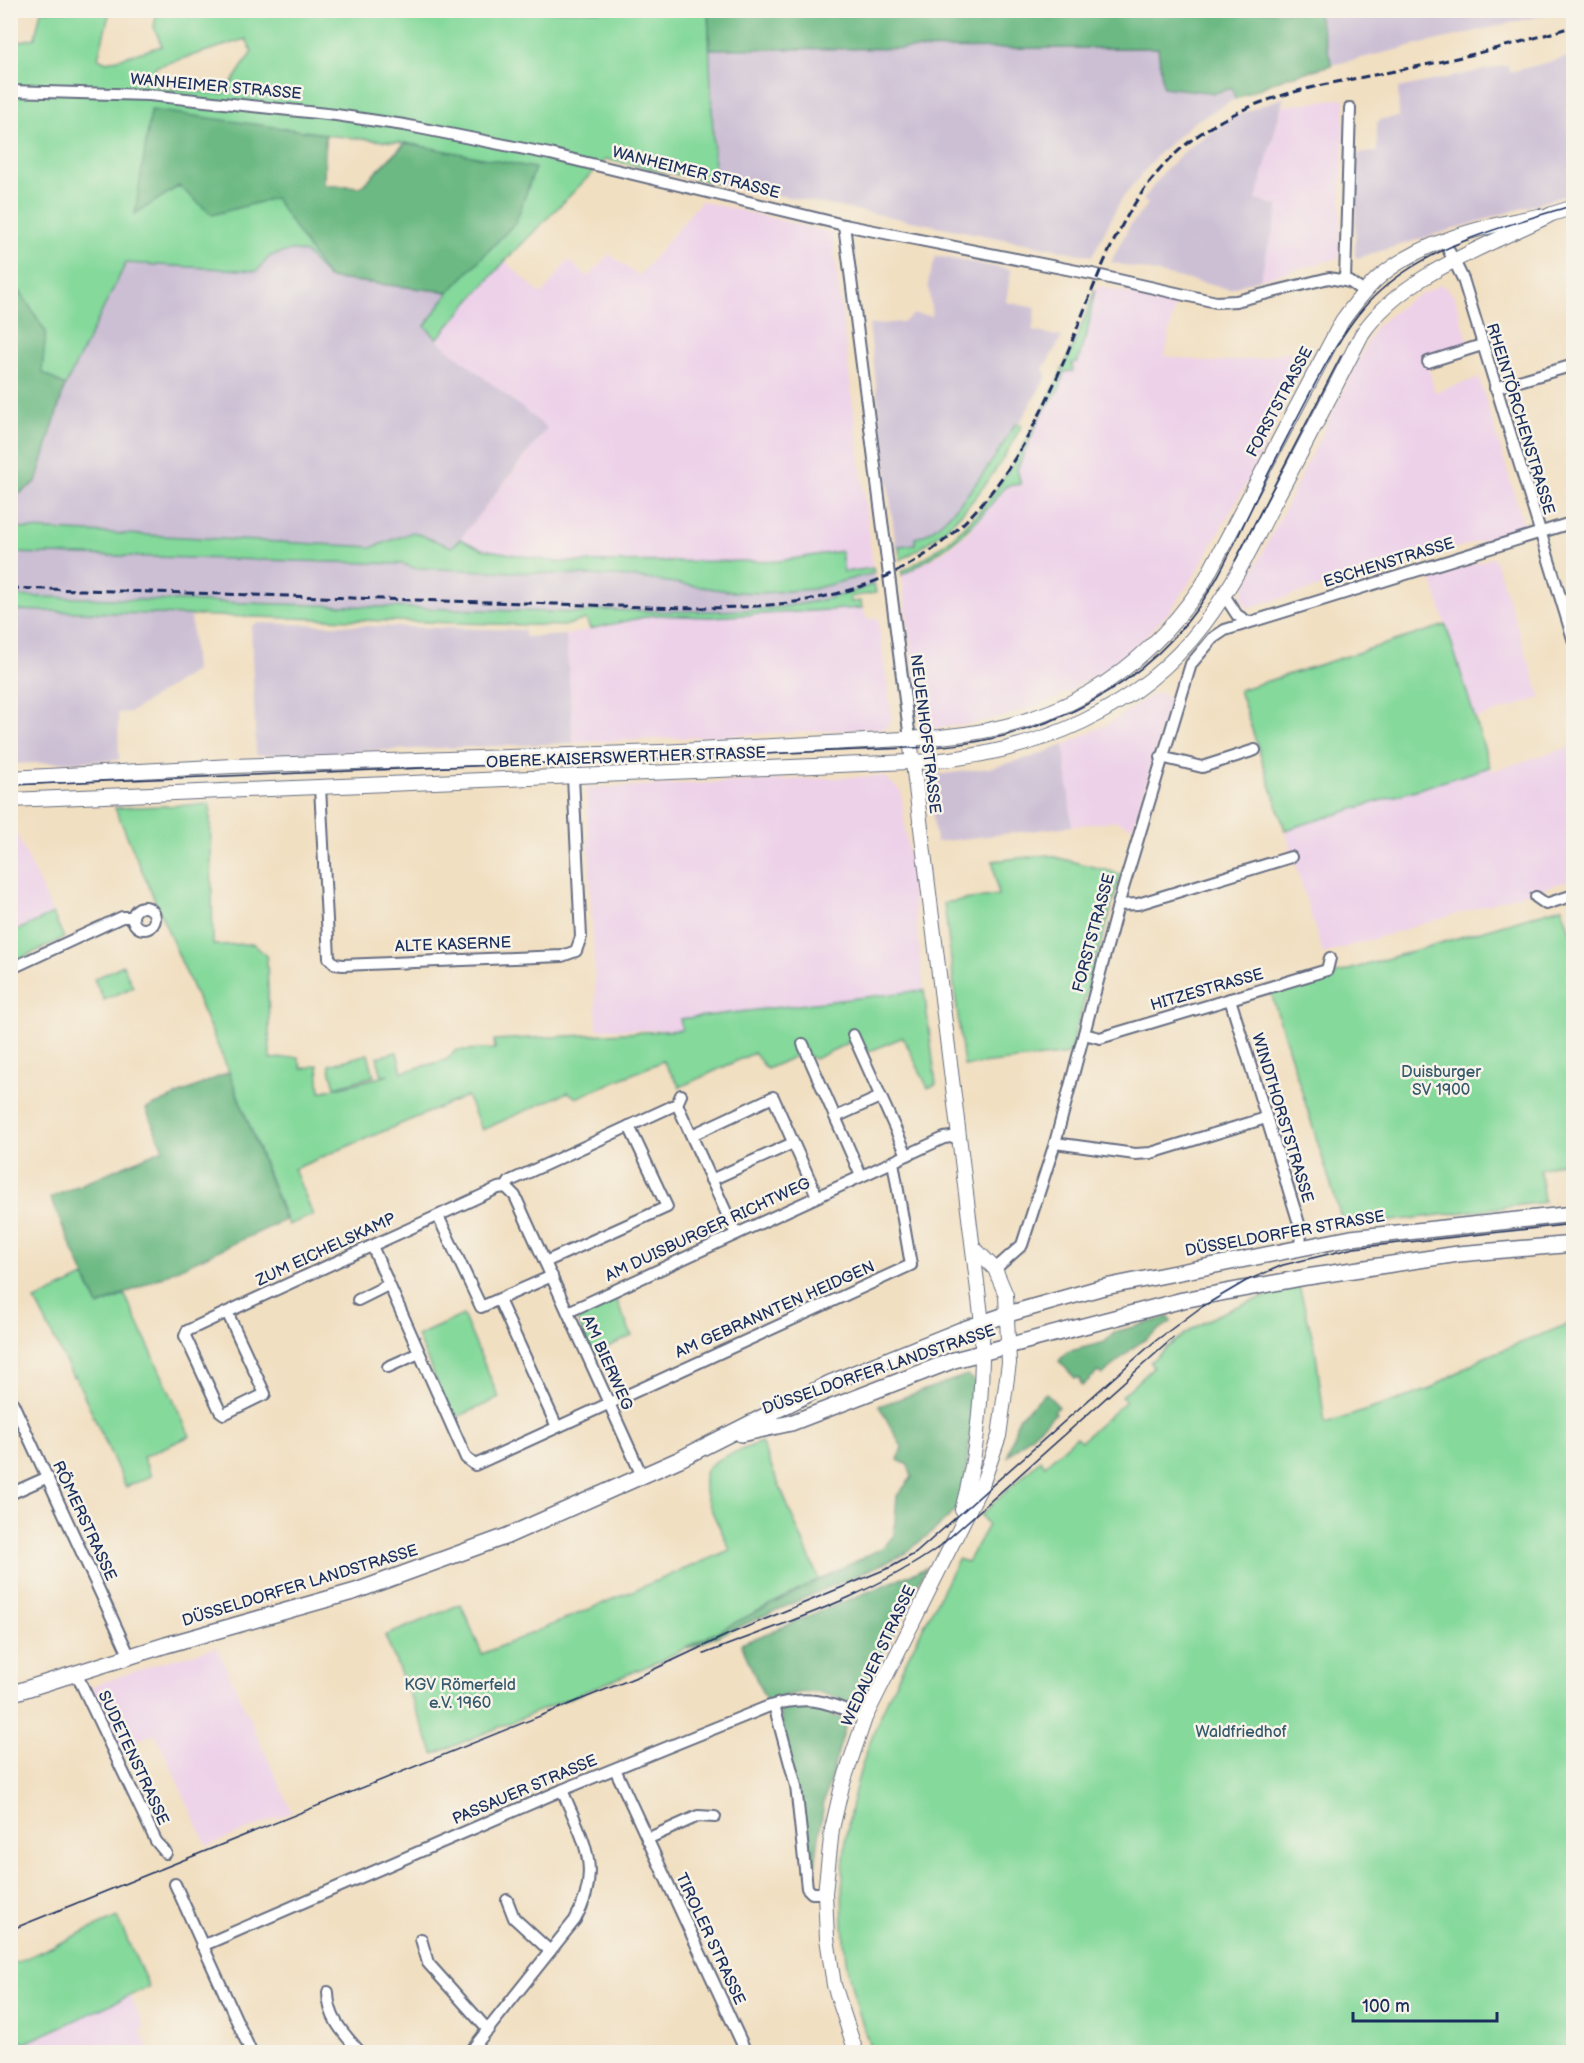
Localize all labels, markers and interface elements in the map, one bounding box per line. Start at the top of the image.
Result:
street label: WANHEIMER STRASSE [129,70,303,104]
street label: WANHEIMER STRASSE [610,143,782,203]
street label: RHEINTÖRCHENSTRASSE [1482,320,1560,517]
street label: FORSTSTRASSE [1243,344,1317,460]
street label: ESCHENSTRASSE [1321,534,1457,592]
street label: NEUENHOFSTRASSE [906,653,944,815]
street label: OBERE KAISERSWERTHER STRASSE [486,744,766,772]
street label: FORSTSTRASSE [1069,872,1119,994]
street label: ALTE KASERNE [395,933,511,957]
street label: HITZESTRASSE [1148,965,1266,1015]
street label: WINDTHORSTSTRASSE [1247,1031,1317,1205]
park label: Duisburger SV 1900 [1401,1063,1481,1100]
street label: AM DUISBURGER RICHTWEG [602,1174,814,1286]
street label: DÜSSELDORFER STRASSE [1183,1205,1386,1261]
street label: ZUM EICHELSKAMP [252,1209,399,1291]
street label: AM GEBRANNTEN HEIDGEN [672,1257,878,1363]
street label: AM BIERWEG [578,1313,636,1413]
street label: DÜSSELDORFER LANDSTRASSE [759,1319,998,1419]
street label: RÖMERSTRASSE [48,1457,122,1584]
street label: DÜSSELDORFER LANDSTRASSE [179,1539,420,1631]
street label: WEDAUER STRASSE [838,1582,920,1730]
park label: KGV Römerfeld e.V. 1960 [404,1676,516,1713]
street label: SUDETENSTRASSE [94,1688,172,1828]
park label: Waldfriedhof [1195,1723,1287,1742]
street label: PASSAUER STRASSE [450,1751,600,1829]
street label: TIROLER STRASSE [671,1870,749,2008]
scale bar [1353,1985,1497,2023]
text: 100 m [1362,1996,1410,2017]

